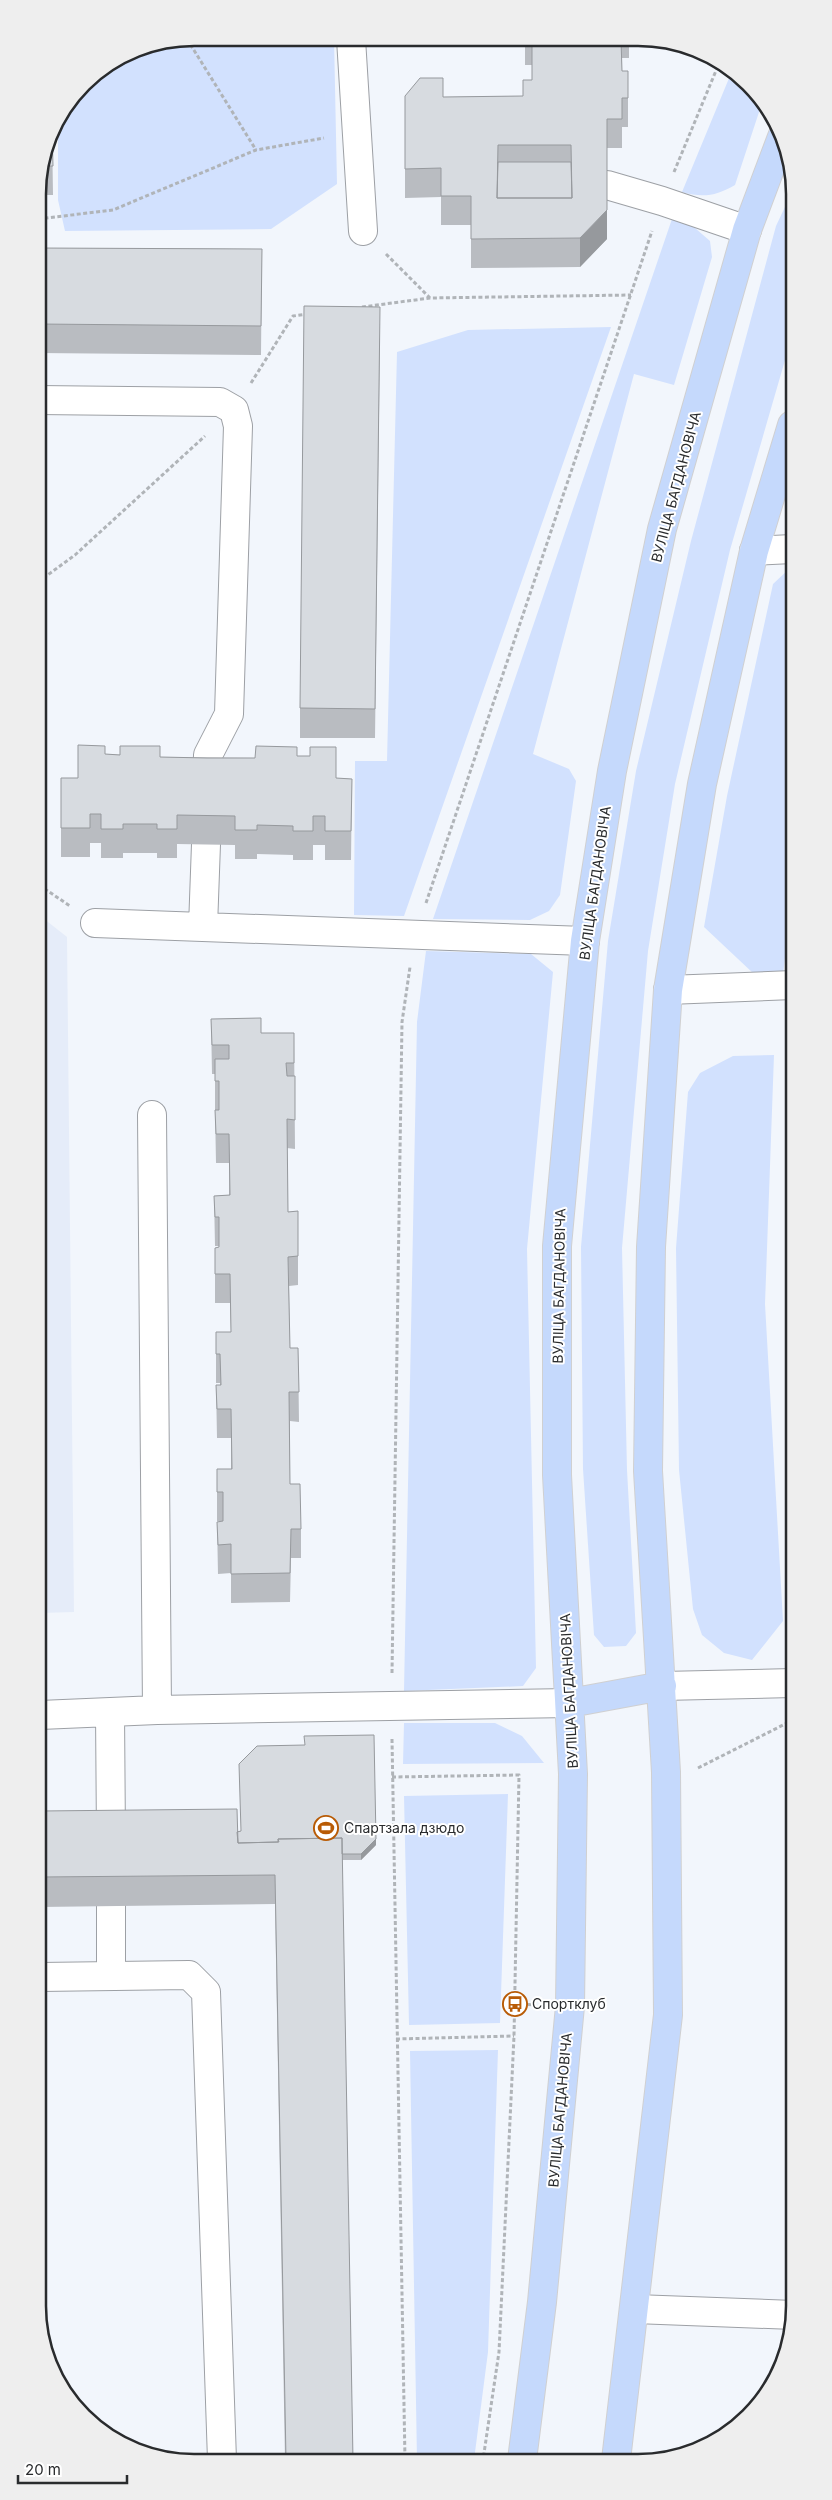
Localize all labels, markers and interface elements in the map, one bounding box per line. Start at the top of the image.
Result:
street label: ВУЛІЦА БАГДАНОВІЧА [647,409,704,564]
street label: ВУЛІЦА БАГДАНОВІЧА [575,804,614,961]
street label: ВУЛІЦА БАГДАНОВІЧА [549,1208,568,1364]
street label: ВУЛІЦА БАГДАНОВІЧА [556,1613,581,1769]
sports icon: Спартзала дзюдо [313,1815,339,1841]
place label: Спартзала дзюдо [344,1819,465,1836]
bus stop icon: Спортклуб [502,1991,528,2017]
place label: Спортклуб [532,1995,606,2012]
street label: ВУЛІЦА БАГДАНОВІЧА [544,2031,575,2188]
scale bar [18,2452,126,2484]
text: 20 m [25,2460,61,2479]

